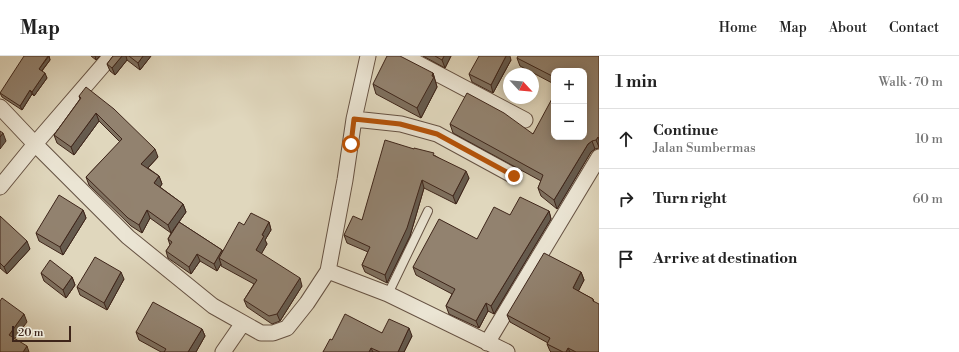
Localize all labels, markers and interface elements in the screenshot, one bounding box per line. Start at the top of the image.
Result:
text: Map [20,16,60,40]
text: Home [719,19,757,37]
text: Map [779,19,807,37]
text: About [829,19,867,37]
text: Contact [889,19,939,37]
north arrow [503,68,539,104]
map controls [551,68,587,140]
button: + [551,68,587,104]
text: 1 min [615,71,657,93]
text: Walk · 70 m [878,74,943,90]
button: − [551,104,587,140]
text: Continue [653,121,718,140]
icon: ahead [615,128,637,150]
text: 10 m [915,131,943,147]
route start [342,135,360,153]
text: Jalan Sumbermas [653,140,756,156]
route end [505,167,523,185]
icon: right [615,188,637,210]
text: Turn right [653,189,727,208]
text: 60 m [912,191,943,207]
icon: arrive [615,248,637,270]
text: Arrive at destination [653,249,797,268]
scale bar [12,324,71,343]
text: 20 m [18,326,43,340]

